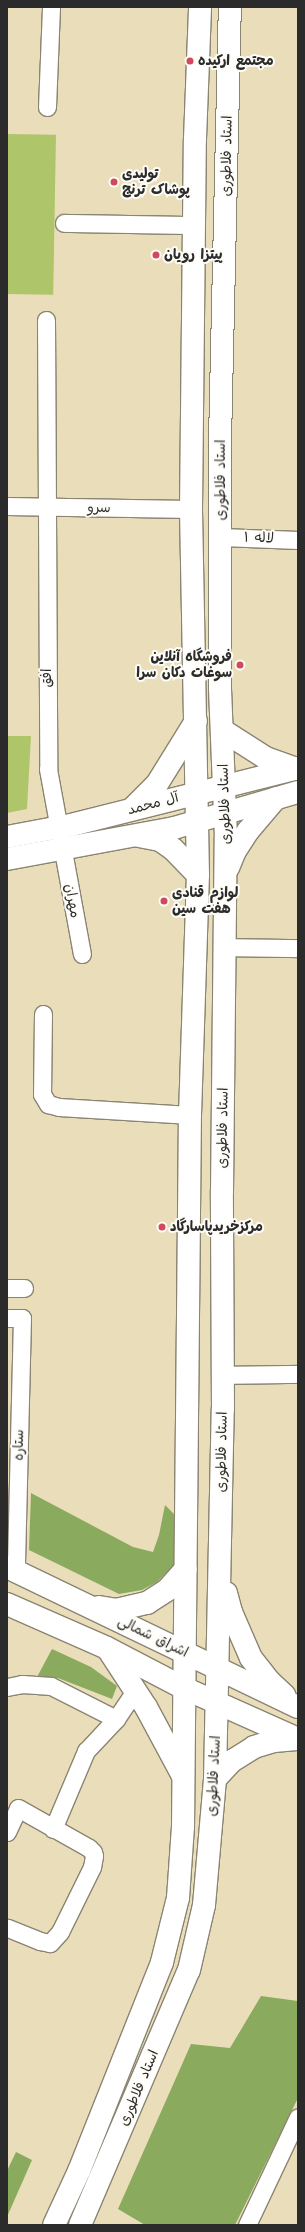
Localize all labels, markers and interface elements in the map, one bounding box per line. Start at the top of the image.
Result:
place label: مجتمع ارکیده [198,53,274,69]
marker: مجتمع ارکیده [185,56,195,66]
street label: استاد فلاطوری [218,115,236,197]
place label: تولیدی پوشاک ترنج [122,166,190,198]
marker: تولیدی پوشاک ترنج [109,177,119,187]
place label: پیتزا رویان [164,247,223,263]
marker: پیتزا رویان [151,250,161,260]
street label: استاد فلاطوری [213,440,229,520]
street label: سرو [87,499,111,517]
street label: لاله ۱ [244,529,274,547]
place label: فروشگاه آنلاین سوغات دکان سرا [136,649,232,682]
marker: فروشگاه آنلاین سوغات دکان سرا [235,660,245,670]
street label: افق [39,669,55,687]
street label: استاد فلاطوری [215,763,235,845]
street label: آل محمد [126,789,180,819]
street label: مهران [61,883,83,919]
place label: لوازم قنادی هفت سین [172,885,238,918]
marker: لوازم قنادی هفت سین [159,896,169,906]
street label: استاد فلاطوری [214,1087,232,1169]
place label: مرکزخریدپاسارگاد [170,1219,263,1235]
marker: مرکزخریدپاسارگاد [157,1222,167,1232]
street label: استاد فلاطوری [213,1411,231,1493]
street label: ستاره [10,1429,28,1461]
street label: اشراق شمالی [115,1613,191,1661]
street label: استاد فلاطوری [203,1735,225,1817]
street label: استاد فلاطوری [115,2047,163,2129]

